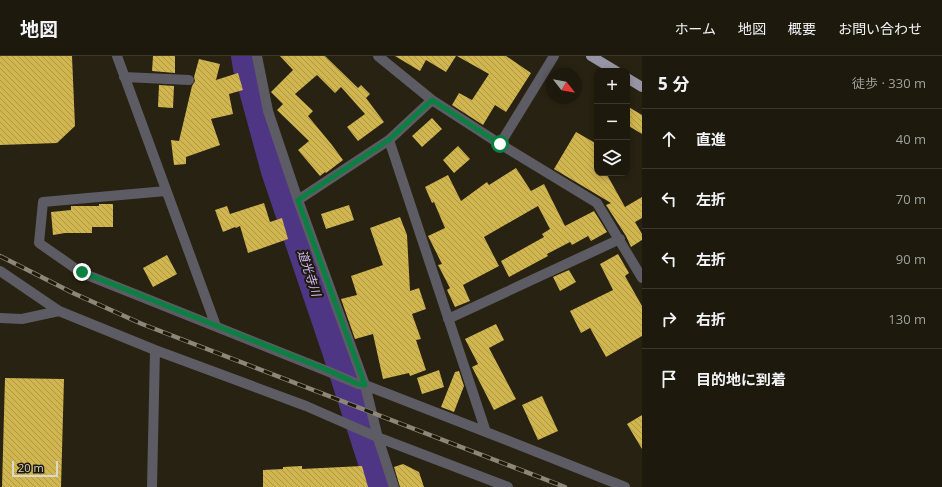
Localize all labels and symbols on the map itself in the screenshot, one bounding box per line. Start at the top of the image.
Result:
north arrow [546,68,582,104]
route start [491,135,509,153]
water label: 道光寺川 [294,247,326,300]
route end [73,263,91,281]
scale bar [12,459,58,478]

